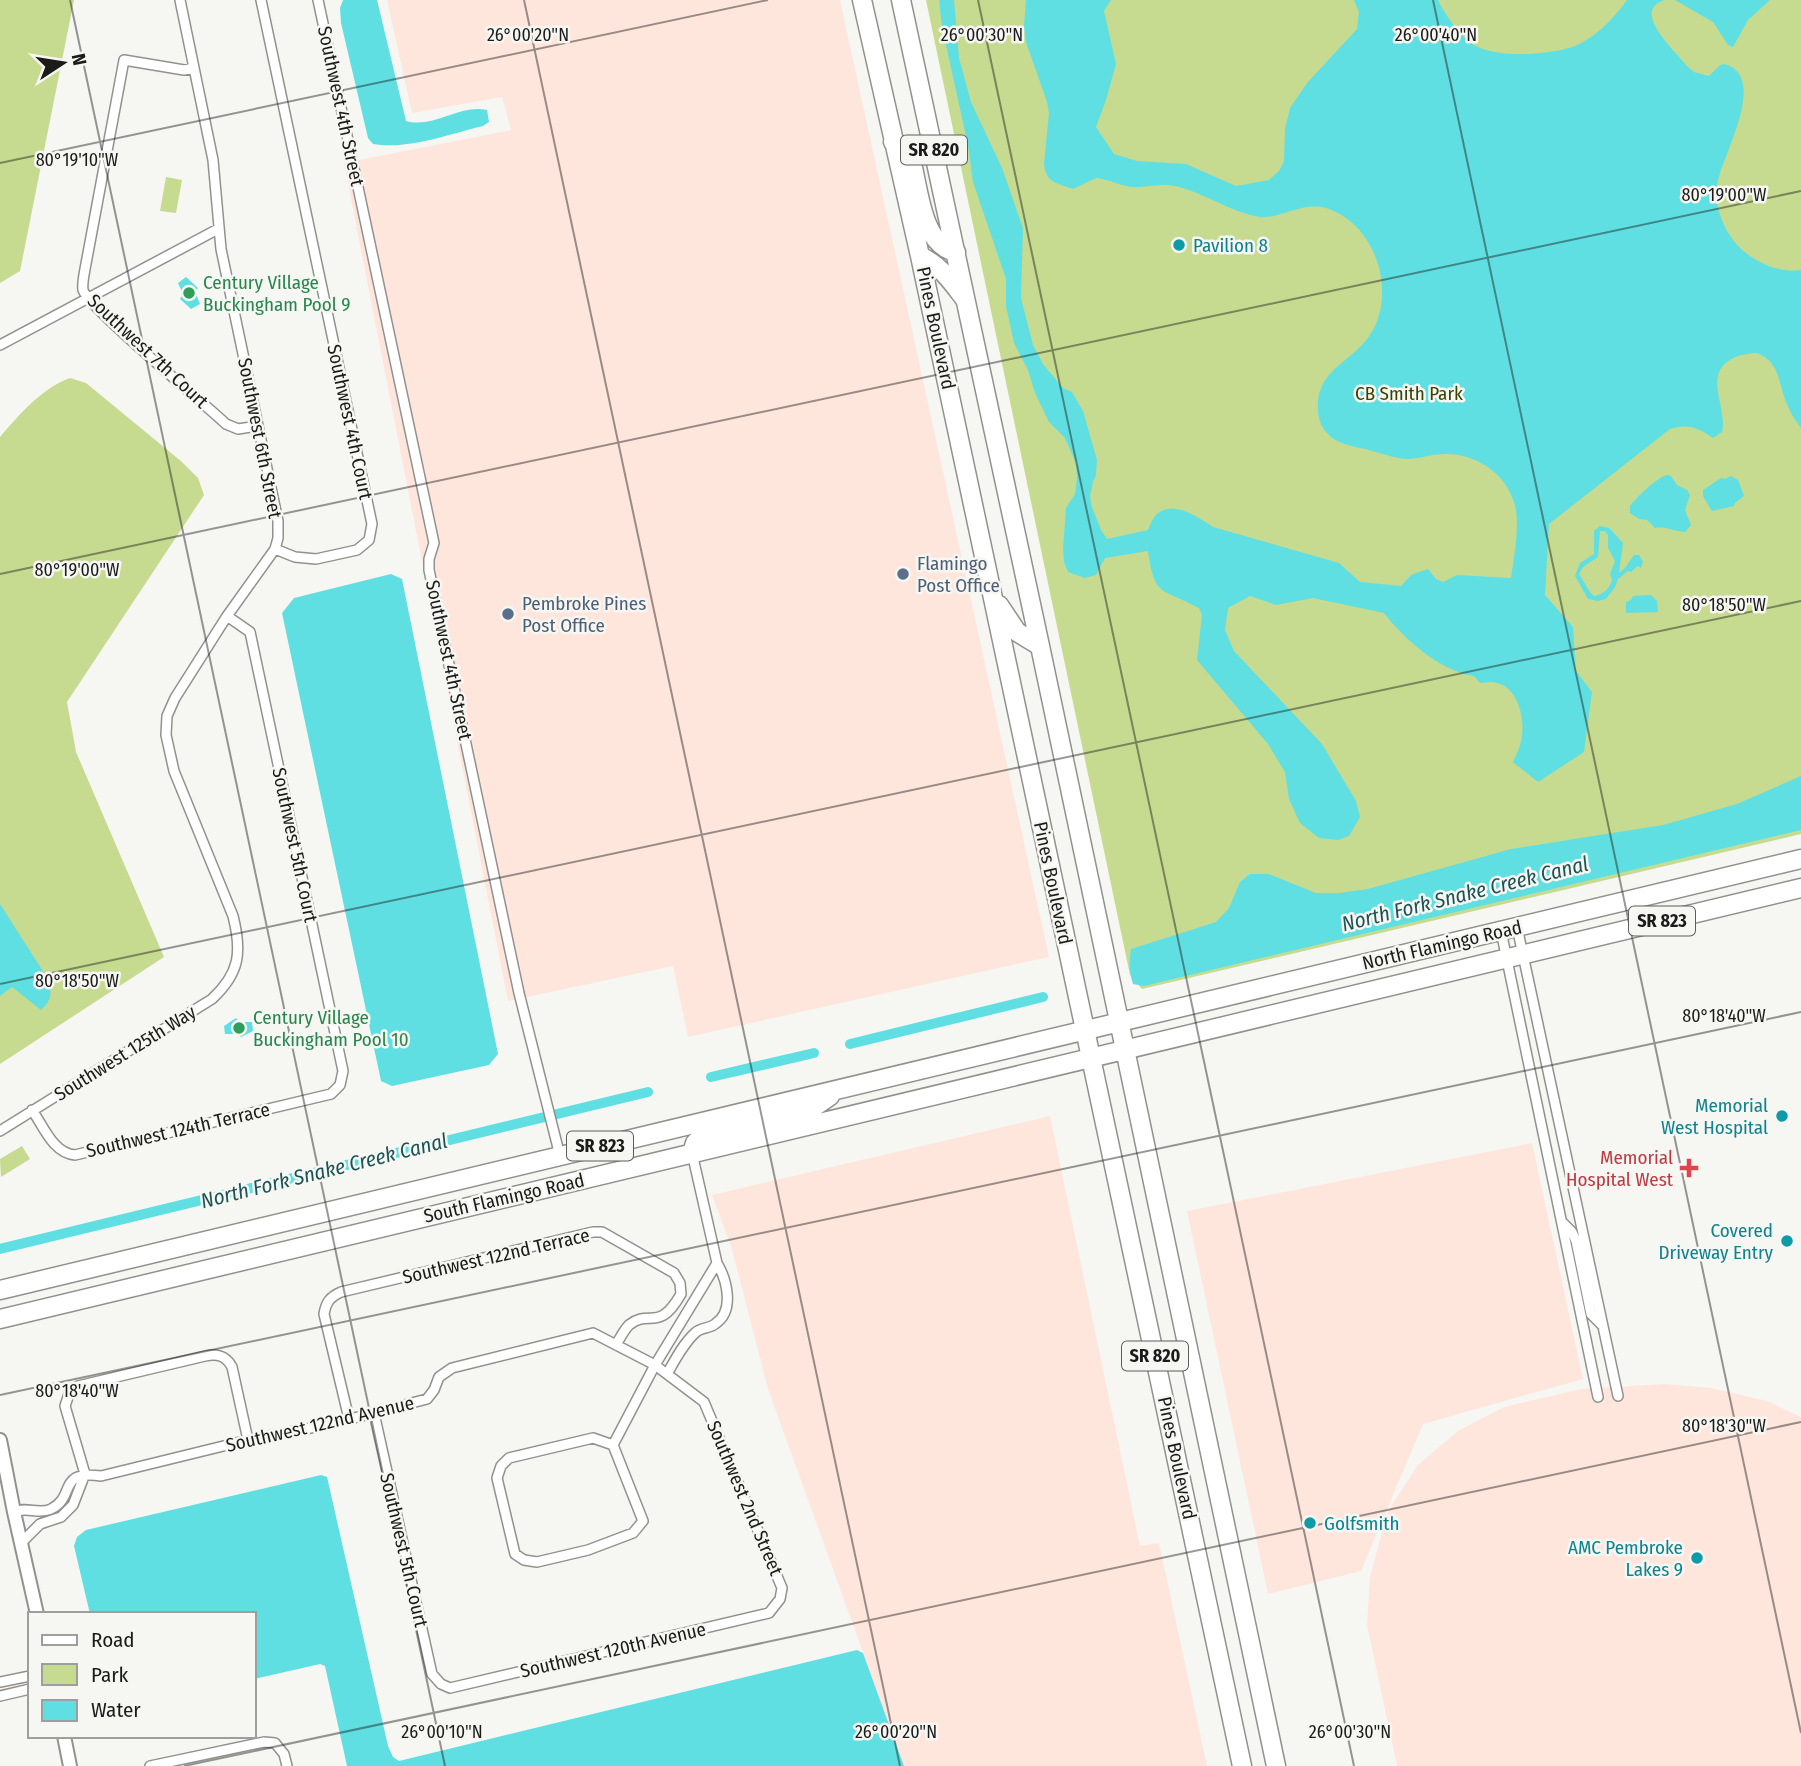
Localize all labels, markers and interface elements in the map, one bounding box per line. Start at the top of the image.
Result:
street label: Southwest 4th Street [313,24,369,189]
text: 26°00'20"N [487,24,569,46]
text: 26°00'30"N [941,24,1023,46]
text: 26°00'40"N [1395,24,1477,46]
north arrow [28,28,98,98]
text: N [67,52,92,68]
road number: SR 820 [901,135,967,164]
text: 80°19'10"W [36,149,119,171]
text: 80°19'00"W [1682,184,1767,206]
place label: Pavilion 8 [1193,234,1268,257]
marker: Pavilion 8 [1171,237,1187,253]
street label: Pines Boulevard [912,264,960,392]
place label: Century Village Buckingham Pool 9 [203,271,351,316]
marker: Century Village Buckingham Pool 9 [181,285,197,301]
street label: Southwest 7th Court [83,289,214,413]
street label: Southwest 4th Court [322,342,378,503]
street label: Southwest 6th Street [233,356,287,521]
park label: CB Smith Park [1355,382,1463,405]
place label: Flamingo Post Office [917,552,1000,597]
text: 80°19'00"W [35,559,120,581]
marker: Flamingo Post Office [895,566,911,582]
street label: Southwest 4th Street [421,578,477,743]
place label: Pembroke Pines Post Office [522,592,646,637]
text: 80°18'50"W [1682,594,1766,616]
marker: Pembroke Pines Post Office [500,606,516,622]
street label: Southwest 5th Court [267,766,323,925]
street label: Pines Boulevard [1029,819,1077,947]
water label: North Fork Snake Creek Canal [1339,851,1591,937]
road number: SR 823 [1629,906,1695,936]
street label: North Flamingo Road [1360,915,1524,975]
text: 80°18'50"W [35,970,119,992]
street label: Southwest 125th Way [50,1000,200,1106]
text: 80°18'40"W [1682,1005,1766,1027]
place label: Century Village Buckingham Pool 10 [253,1006,409,1051]
marker: Century Village Buckingham Pool 10 [231,1020,247,1036]
place label: Memorial West Hospital [1661,1094,1768,1139]
street label: Southwest 124th Terrace [84,1098,272,1162]
marker: Memorial West Hospital [1774,1108,1790,1124]
water label: North Fork Snake Creek Canal [198,1128,450,1214]
road number: SR 823 [567,1132,633,1161]
place label: Memorial Hospital West [1566,1146,1674,1191]
marker: Memorial Hospital West [1679,1158,1699,1178]
street label: South Flamingo Road [421,1168,587,1228]
place label: Covered Driveway Entry [1659,1219,1774,1264]
street label: Southwest 122nd Terrace [400,1223,592,1289]
marker: Covered Driveway Entry [1779,1233,1795,1249]
road number: SR 820 [1122,1342,1188,1371]
text: 80°18'40"W [35,1380,119,1402]
street label: Southwest 122nd Avenue [224,1391,416,1457]
street label: Pines Boulevard [1153,1394,1201,1522]
text: 80°18'30"W [1682,1415,1766,1437]
street label: Southwest 2nd Street [702,1417,788,1580]
street label: Southwest 5th Court [375,1471,433,1630]
place label: Golfsmith [1324,1512,1399,1535]
marker: Golfsmith [1302,1515,1318,1531]
place label: AMC Pembroke Lakes 9 [1568,1536,1683,1581]
marker: AMC Pembroke Lakes 9 [1689,1550,1705,1566]
legend [28,1612,256,1738]
street label: Southwest 120th Avenue [518,1617,708,1683]
text: Road [91,1627,135,1653]
text: Park [91,1662,129,1688]
text: Water [91,1697,141,1723]
text: 26°00'10"N [401,1721,483,1743]
text: 26°00'20"N [855,1721,937,1743]
text: 26°00'30"N [1309,1721,1391,1743]

